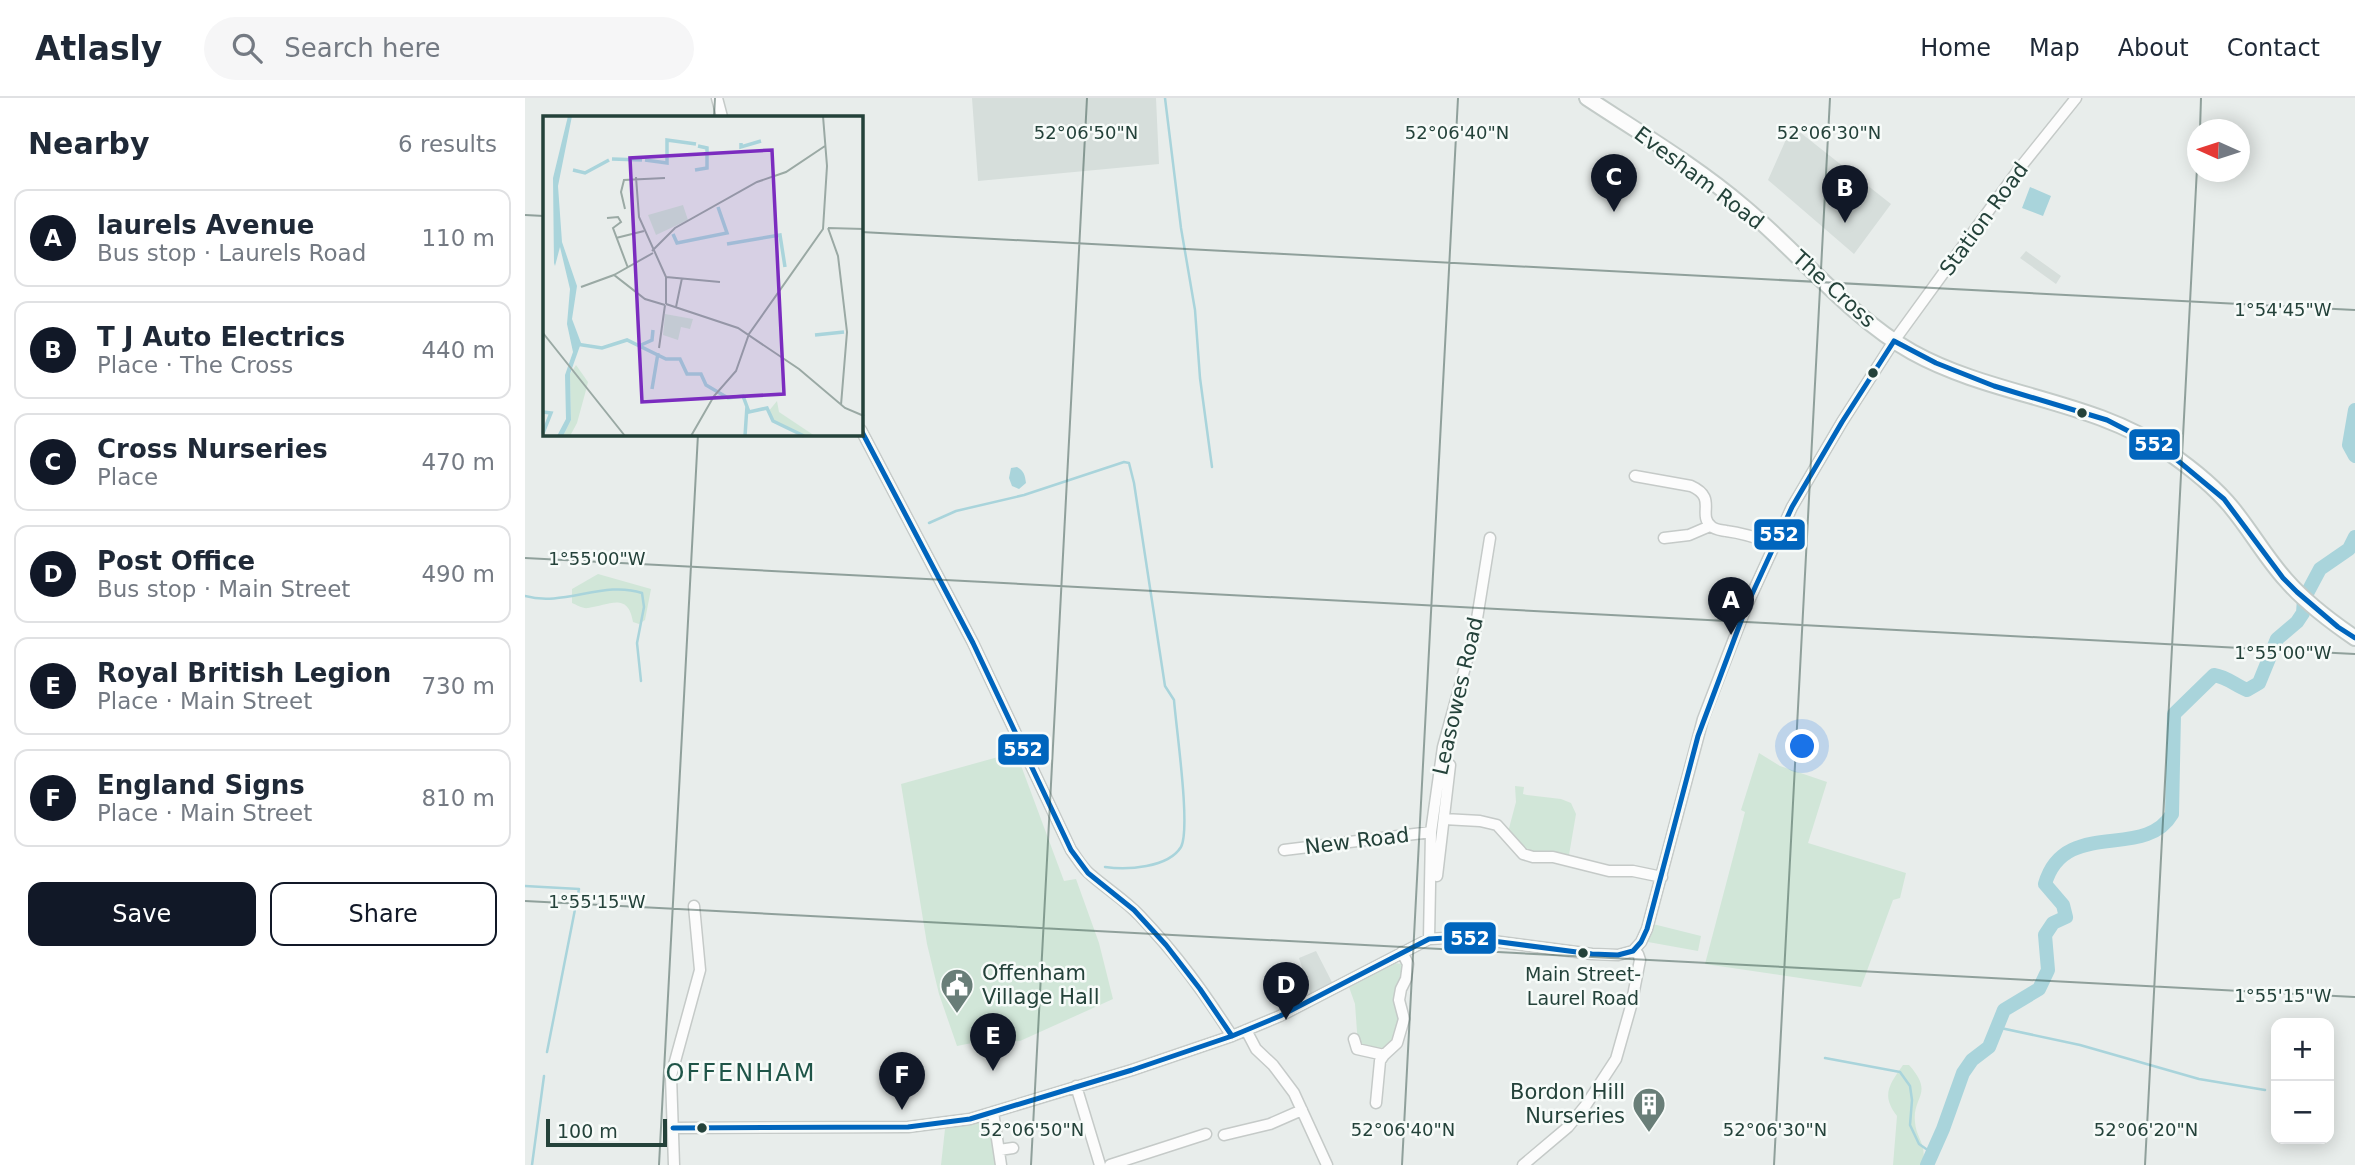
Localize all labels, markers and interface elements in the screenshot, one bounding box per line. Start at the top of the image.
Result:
search box [204,17,694,80]
text: Atlasly [35,29,162,68]
icon: search [228,29,266,67]
text: Search here [284,33,441,63]
text: Home [1920,34,1991,62]
text: Map [2029,34,2080,62]
text: About [2118,34,2189,62]
text: Contact [2227,34,2320,62]
inset map [543,116,863,436]
north arrow [2187,119,2250,182]
text: 52°06'50"N [1034,122,1138,143]
text: 52°06'40"N [1405,122,1509,143]
street label: Evesham Road [1630,122,1768,234]
text: 52°06'30"N [1777,122,1881,143]
text: Nearby [28,126,150,161]
text: 6 results [398,131,497,157]
pin: C [1591,154,1637,212]
street label: Station Road [1935,158,2033,280]
pin: B [1822,165,1868,223]
text: laurels Avenue [97,210,314,240]
text: A [44,225,62,251]
text: 110 m [421,225,495,251]
text: Bus stop · Laurels Road [97,240,366,266]
street label: The Cross [1787,245,1880,332]
text: 1°54'45"W [2234,299,2332,320]
text: T J Auto Electrics [97,322,345,352]
text: B [44,337,62,363]
text: 440 m [421,337,495,363]
text: Place · The Cross [97,352,293,378]
unlabelled marker [1866,366,1880,380]
unlabelled marker [2075,406,2089,420]
line badge: 552 [2128,428,2181,461]
text: 552 [2134,433,2174,455]
text: Cross Nurseries [97,434,328,464]
text: C [45,449,61,475]
text: 470 m [421,449,495,475]
text: Place [97,464,158,490]
line badge: 552 [1753,518,1806,551]
text: 552 [1759,523,1799,545]
text: Post Office [97,546,255,576]
text: 1°55'00"W [548,548,646,569]
text: D [43,561,63,587]
text: 490 m [421,561,495,587]
text: Bus stop · Main Street [97,576,350,602]
pin: A [1708,577,1754,635]
street label: Leasowes Road [1428,615,1488,777]
text: 1°55'00"W [2234,642,2332,663]
text: Royal British Legion [97,658,391,688]
text: E [45,673,61,699]
text: 730 m [421,673,495,699]
text: Place · Main Street [97,688,312,714]
your location [1785,729,1819,763]
line badge: 552 [997,733,1050,766]
text: 552 [1003,738,1043,760]
text: England Signs [97,770,305,800]
text: F [45,785,61,811]
text: 810 m [421,785,495,811]
text: Place · Main Street [97,800,312,826]
street label: New Road [1303,823,1411,859]
button: Save [28,882,256,946]
button: Share [270,882,497,946]
text: 1°55'15"W [548,891,646,912]
line badge: 552 [1443,921,1497,955]
text: 552 [1450,927,1490,949]
marker: Main Street- Laurel Road [1576,946,1590,960]
place label: Offenham Village Hall [982,961,1100,1009]
pin: D [1263,962,1309,1020]
place label: Main Street- Laurel Road [1525,963,1641,1009]
public building icon: Offenham Village Hall [938,966,976,1015]
text: 1°55'15"W [2234,985,2332,1006]
pin: E [970,1013,1016,1071]
map controls [2271,1018,2334,1144]
button: + [2271,1018,2334,1081]
pin: F [879,1052,925,1110]
district label: OFFENHAM [666,1059,816,1087]
place label: Bordon Hill Nurseries [1510,1080,1625,1128]
button: − [2271,1081,2334,1144]
building icon: Bordon Hill Nurseries [1630,1085,1668,1134]
scale bar [546,1116,667,1148]
text: 52°06'50"N [980,1119,1084,1140]
text: 52°06'40"N [1351,1119,1455,1140]
text: 52°06'30"N [1723,1119,1827,1140]
text: 52°06'20"N [2094,1119,2198,1140]
text: 100 m [557,1120,618,1142]
unlabelled marker [695,1121,709,1135]

